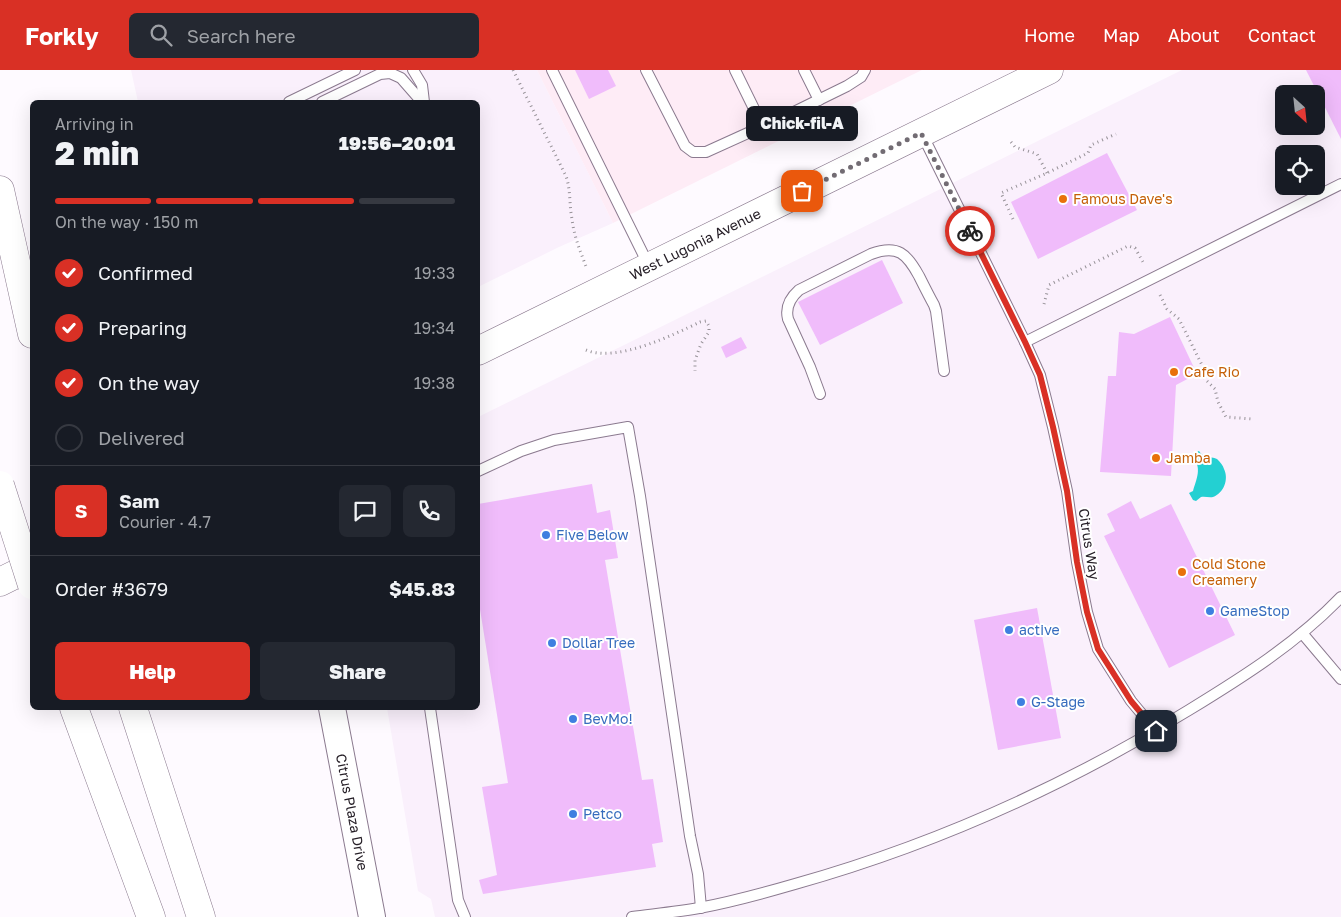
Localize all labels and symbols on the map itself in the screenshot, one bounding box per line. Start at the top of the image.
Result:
north arrow [1275,85,1325,135]
callout: Chick-fil-A [746,106,858,141]
pin [781,170,823,212]
place label: Famous Dave's [1073,190,1173,207]
marker: Famous Dave's [1057,193,1069,205]
street label: West Lugonia Avenue [627,204,763,283]
courier [945,206,995,256]
place label: Cafe Rio [1184,363,1240,380]
marker: Cafe Rio [1168,366,1180,378]
place label: Jamba [1166,449,1211,466]
marker: Jamba [1150,452,1162,464]
street label: Citrus Way [1075,507,1104,581]
place label: Five Below [556,526,629,543]
marker: Five Below [540,529,552,541]
place label: Cold Stone Creamery [1192,555,1266,588]
marker: Cold Stone Creamery [1176,566,1188,578]
place label: GameStop [1220,602,1290,619]
marker: GameStop [1204,605,1216,617]
place label: active [1019,621,1060,638]
marker: active [1003,624,1015,636]
place label: Dollar Tree [562,634,635,651]
marker: Dollar Tree [546,637,558,649]
place label: G-Stage [1031,693,1085,710]
marker: G-Stage [1015,696,1027,708]
place label: BevMo! [583,710,633,727]
pin [1135,710,1177,752]
marker: BevMo! [567,713,579,725]
street label: Citrus Plaza Drive [333,752,372,872]
place label: Petco [583,805,622,822]
marker: Petco [567,808,579,820]

